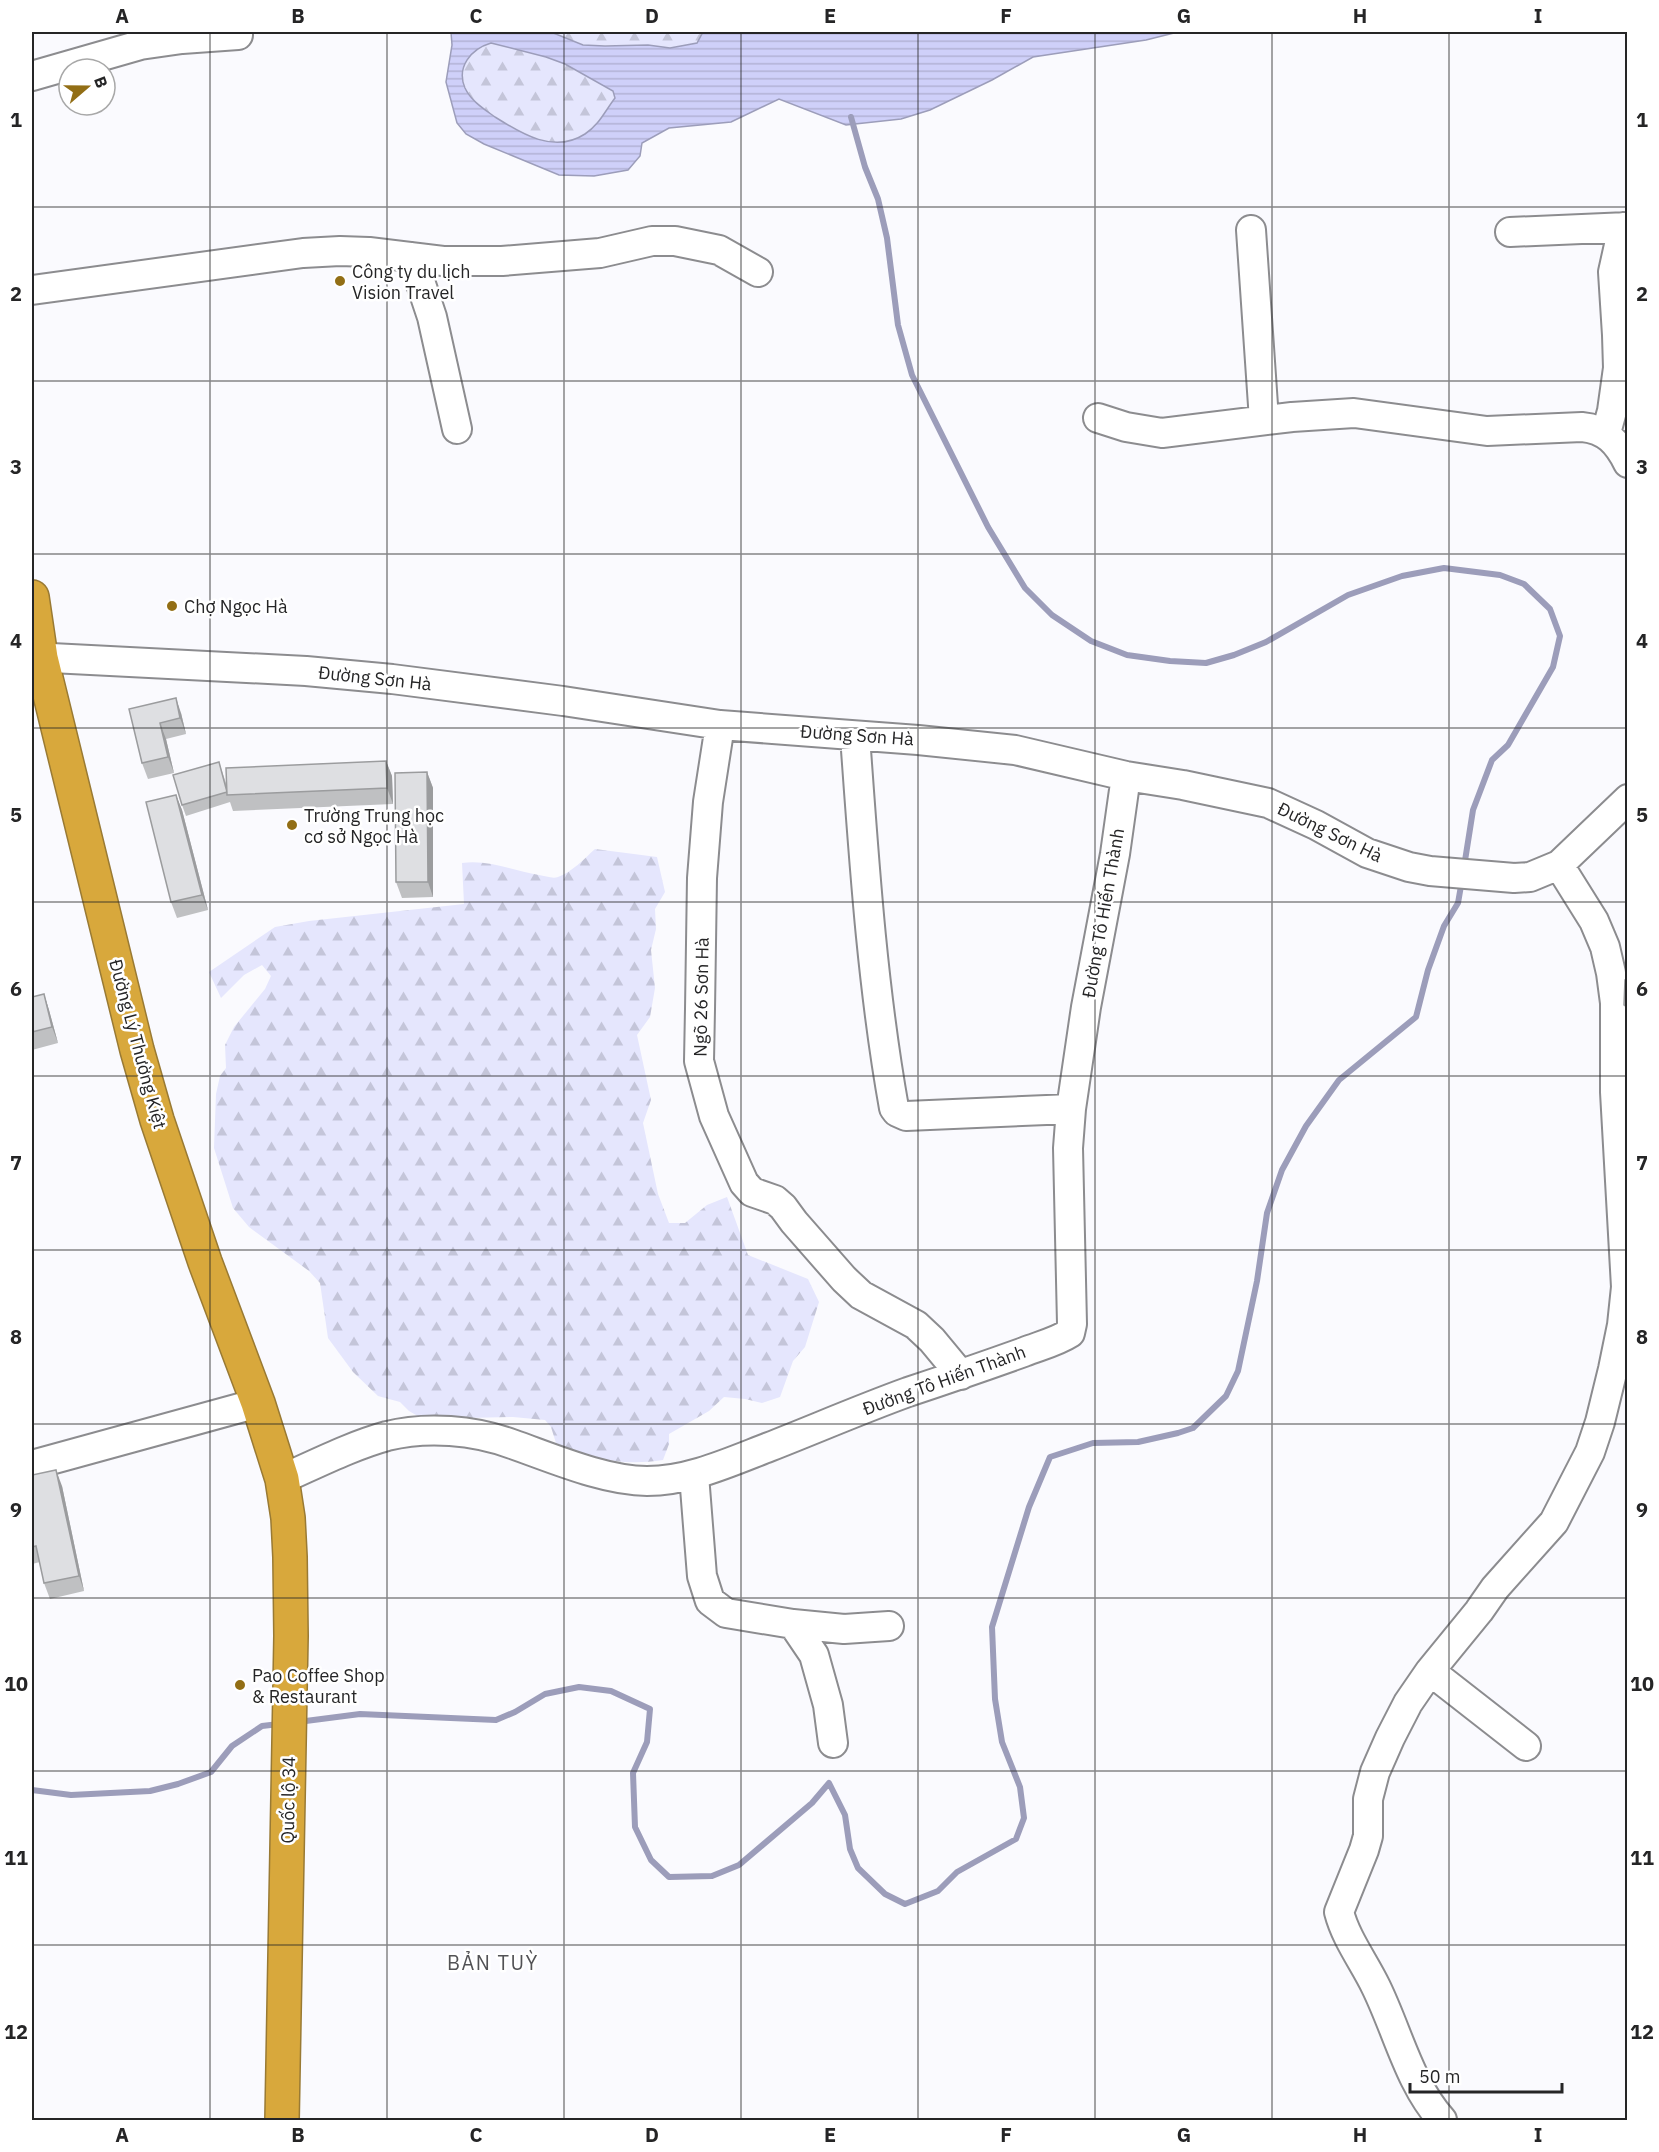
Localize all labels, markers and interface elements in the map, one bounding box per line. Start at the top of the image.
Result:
text: A [115,2,129,29]
text: B [291,2,305,29]
text: C [469,2,483,29]
text: D [645,2,659,29]
text: E [824,2,836,29]
text: F [1000,2,1012,29]
text: G [1177,2,1191,29]
text: H [1353,2,1367,29]
text: I [1534,2,1542,29]
north arrow [57,57,117,117]
text: B [90,73,112,91]
text: 1 [10,106,22,133]
text: 1 [1636,106,1648,133]
place label: Công ty du lịch Vision Travel [352,260,470,304]
marker: Công ty du lịch Vision Travel [333,274,347,288]
text: 2 [10,280,22,307]
text: 2 [1636,280,1648,307]
text: 3 [10,453,22,480]
text: 3 [1636,453,1648,480]
place label: Chợ Ngọc Hà [184,595,288,618]
marker: Chợ Ngọc Hà [165,599,179,613]
text: 4 [10,627,22,654]
text: 4 [1636,627,1648,654]
street label: Đường Sơn Hà [317,661,433,695]
street label: Đường Sơn Hà [799,720,915,750]
street label: Đường Sơn Hà [1274,797,1387,867]
text: 5 [10,801,22,828]
text: 5 [1636,801,1648,828]
place label: Trường Trung học cơ sở Ngọc Hà [304,804,444,848]
marker: Trường Trung học cơ sở Ngọc Hà [285,818,299,832]
street label: Đường Tô Hiến Thành [1077,826,1129,1000]
street label: Ngõ 26 Sơn Hà [688,937,714,1057]
street label: Đường Lý Thường Kiệt [104,957,172,1131]
text: 6 [10,975,22,1002]
text: 6 [1636,975,1648,1002]
text: 7 [10,1149,22,1176]
text: 7 [1636,1149,1648,1176]
text: 8 [10,1323,22,1350]
text: 8 [1636,1323,1648,1350]
street label: Đường Tô Hiến Thành [859,1340,1029,1420]
text: 9 [10,1496,22,1523]
text: 9 [1636,1496,1648,1523]
place label: Pao Coffee Shop & Restaurant [252,1664,385,1708]
text: 10 [4,1670,28,1697]
text: 10 [1630,1670,1654,1697]
marker: Pao Coffee Shop & Restaurant [233,1678,247,1692]
street label: Quốc lộ 34 [276,1756,300,1844]
text: 11 [4,1844,28,1871]
text: 11 [1630,1844,1654,1871]
district label: BẢN TUỲ [447,1949,539,1976]
text: 12 [4,2018,28,2045]
text: 12 [1630,2018,1654,2045]
scale bar [1410,2056,1562,2094]
text: 50 m [1419,2065,1461,2088]
text: A [115,2121,129,2148]
text: B [291,2121,305,2148]
text: C [469,2121,483,2148]
text: D [645,2121,659,2148]
text: E [824,2121,836,2148]
text: F [1000,2121,1012,2148]
text: G [1177,2121,1191,2148]
text: H [1353,2121,1367,2148]
text: I [1534,2121,1542,2148]

